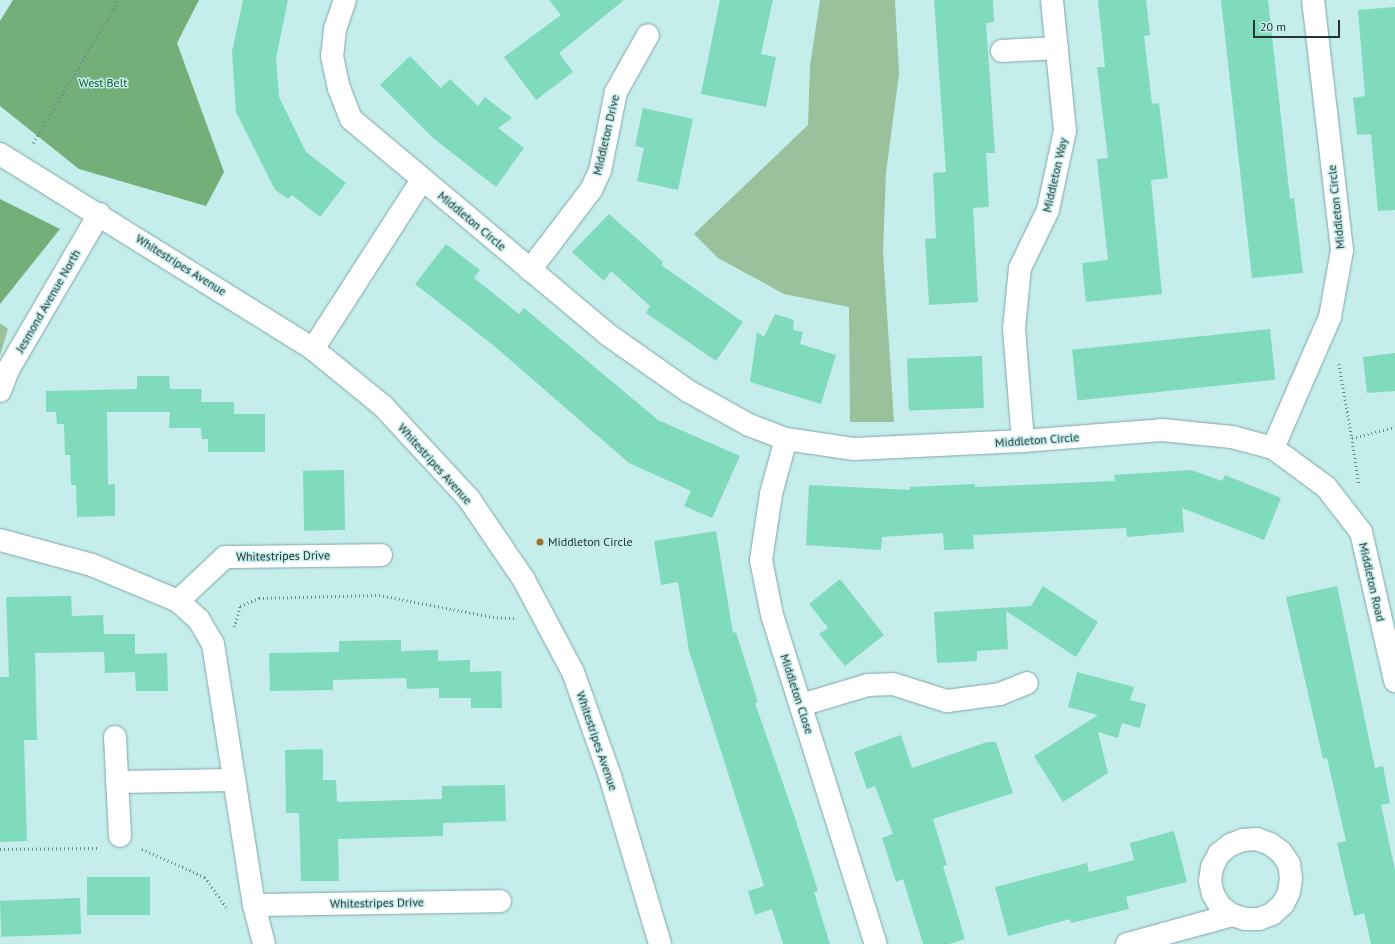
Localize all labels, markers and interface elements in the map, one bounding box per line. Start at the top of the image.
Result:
scale bar [1255,12,1342,38]
text: 20 m [1260,19,1286,34]
park label: West Belt [79,76,127,90]
street label: Middleton Drive [590,93,622,177]
street label: Middleton Way [1039,136,1071,214]
street label: Middleton Circle [1324,164,1348,250]
street label: Middleton Circle [435,188,509,254]
street label: Whitestripes Avenue [133,231,229,299]
street label: Jesmond Avenue North [12,247,84,355]
street label: Whitestripes Avenue [395,420,475,508]
street label: Middleton Circle [994,430,1080,450]
place label: Middleton Circle [548,535,633,549]
marker: Middleton Circle [535,537,545,547]
street label: Middleton Road [1356,541,1388,623]
street label: Whitestripes Drive [236,548,330,564]
street label: Middleton Close [777,652,817,736]
street label: Whitestripes Avenue [573,689,621,793]
street label: Whitestripes Drive [330,895,424,911]

